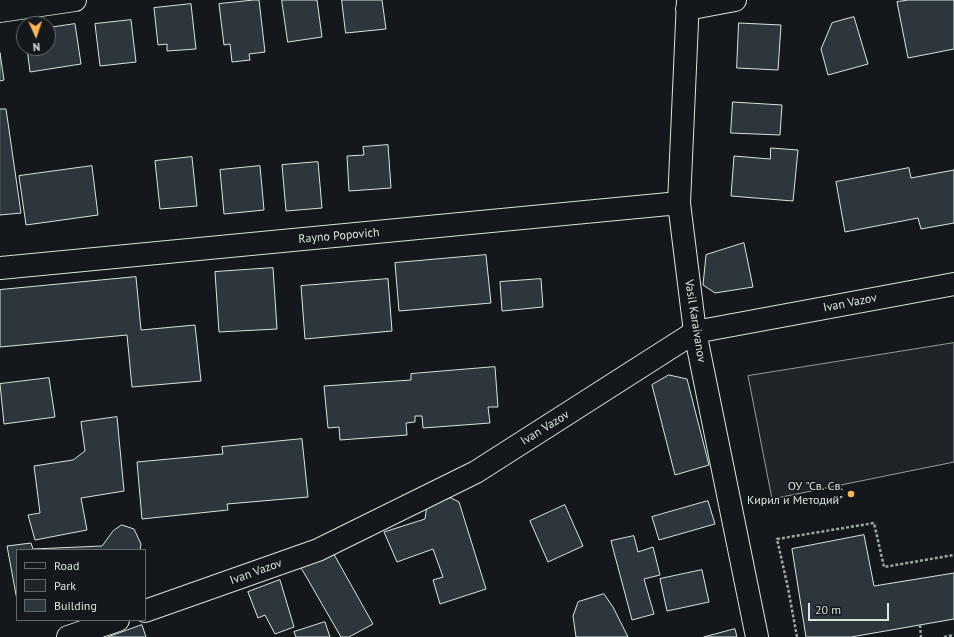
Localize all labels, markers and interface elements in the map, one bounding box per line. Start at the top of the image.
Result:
north arrow [16,16,56,56]
text: N [33,40,41,54]
street label: Rayno Popovich [298,225,380,247]
street label: Vasil Karaivanov [681,279,709,363]
street label: Ivan Vazov [822,291,878,315]
street label: Ivan Vazov [518,407,572,449]
place label: ОУ "Св. Св. Кирил и Методий" [747,480,843,508]
marker: ОУ "Св. Св. Кирил и Методий" [846,489,856,499]
legend [16,549,146,621]
street label: Ivan Vazov [228,556,284,588]
text: Road [54,558,79,573]
text: Park [54,578,76,593]
scale bar [810,595,891,621]
text: Building [54,598,97,613]
text: 20 m [815,602,841,617]

